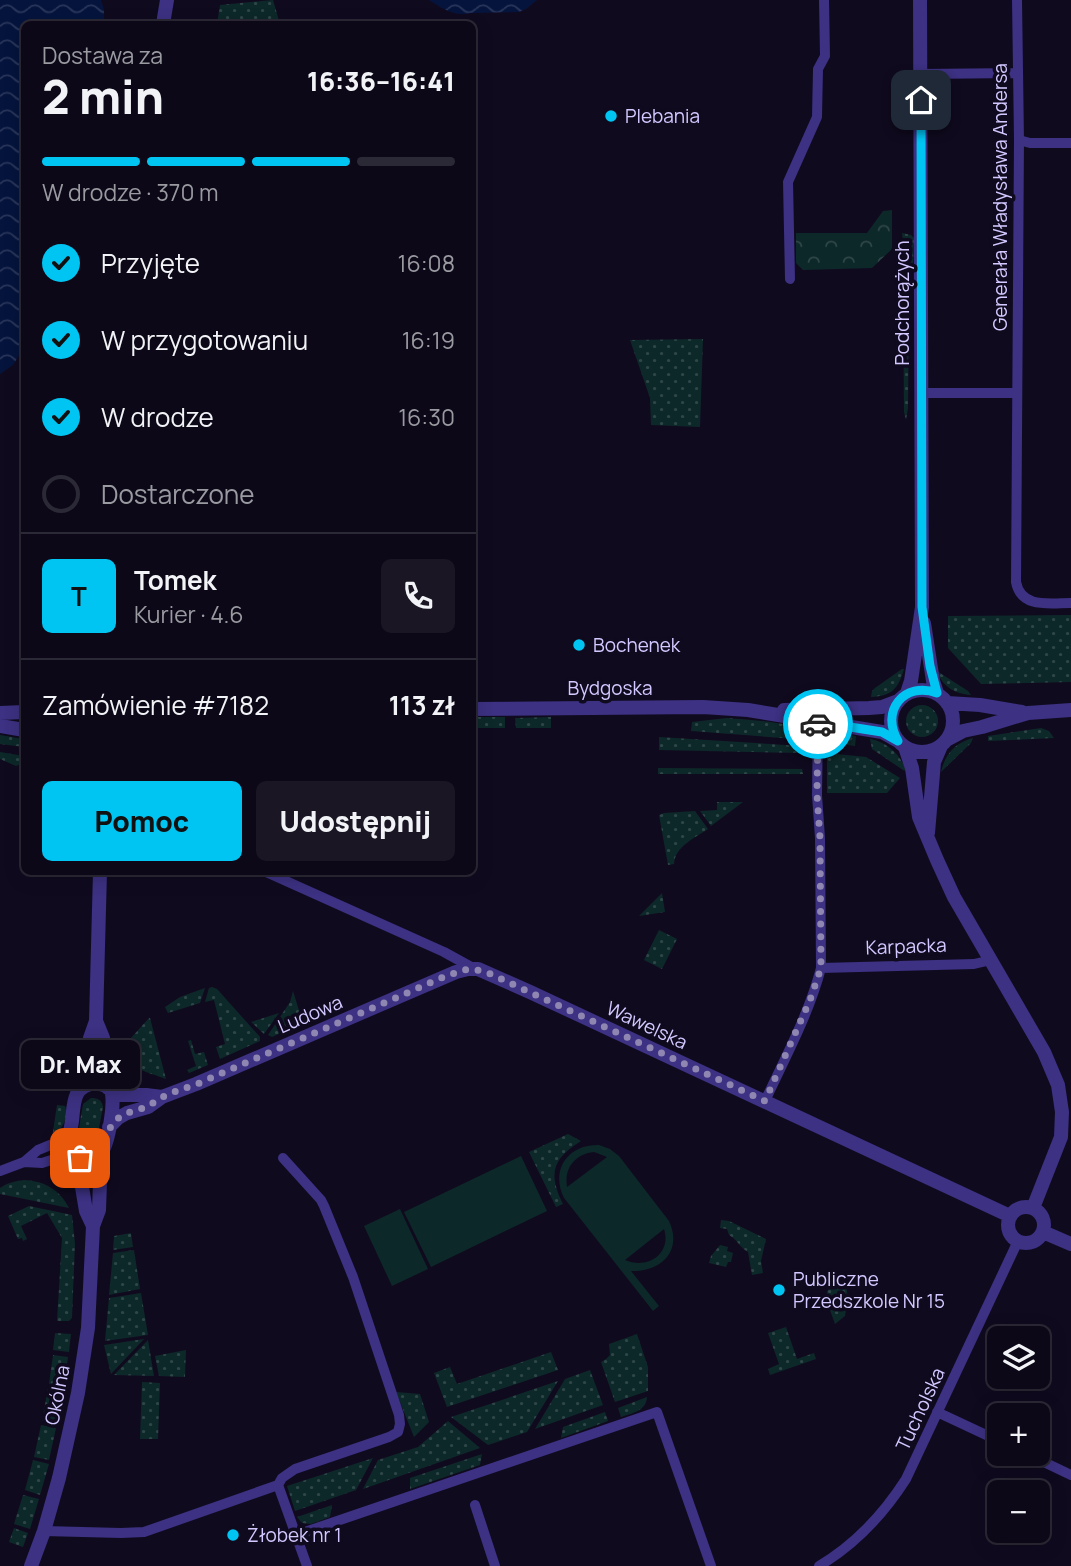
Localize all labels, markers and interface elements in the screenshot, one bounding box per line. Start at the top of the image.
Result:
text: Dostawa za [42,39,163,71]
text: 16:36–16:41 [307,63,455,99]
street label: Generała Władysława Andersa [987,63,1013,331]
text: 2 min [42,65,164,128]
pin [891,70,951,130]
icon: home [902,81,940,119]
place label: Plebania [625,103,700,129]
marker: Plebania [603,108,619,124]
text: W drodze · 370 m [42,176,219,208]
street label: Podchorążych [889,240,915,366]
icon: check [42,244,80,282]
text: Przyjęte [101,245,200,281]
text: 16:08 [398,247,455,279]
icon: check [42,321,80,359]
text: W przygotowaniu [101,322,308,358]
text: 16:19 [402,324,455,356]
icon: check [42,398,80,436]
text: W drodze [101,399,214,435]
text: 16:30 [398,401,455,433]
text: Dostarczone [101,476,254,512]
button: phone [381,559,455,633]
text: Tomek [134,562,217,598]
text: T [71,578,87,614]
text: Kurier · 4.6 [134,598,244,630]
place label: Bochenek [593,632,681,658]
marker: Bochenek [571,637,587,653]
street label: Bydgoska [568,675,652,701]
text: Zamówienie #7182 [42,687,269,723]
text: 113 zł [389,687,455,723]
courier [783,689,853,759]
icon: car [799,705,837,743]
button: Pomoc [42,781,242,861]
button: Udostępnij [256,781,455,861]
street label: Karpacka [865,932,947,960]
street label: Ludowa [274,989,346,1039]
street label: Wawelska [602,995,692,1055]
callout: Dr. Max [20,1039,140,1088]
text: Dr. Max [39,1048,122,1080]
pin [50,1128,110,1188]
icon: bag [61,1139,99,1177]
place label: Publiczne Przedszkole Nr 15 [793,1266,945,1314]
marker: Publiczne Przedszkole Nr 15 [771,1282,787,1298]
map controls [987,1326,1050,1543]
button: layers [987,1326,1050,1389]
street label: Okólna [38,1363,76,1427]
street label: Tucholska [889,1363,951,1455]
button: + [987,1403,1050,1466]
button: − [987,1480,1050,1543]
place label: Żłobek nr 1 [247,1522,342,1548]
marker: Żłobek nr 1 [225,1527,241,1543]

